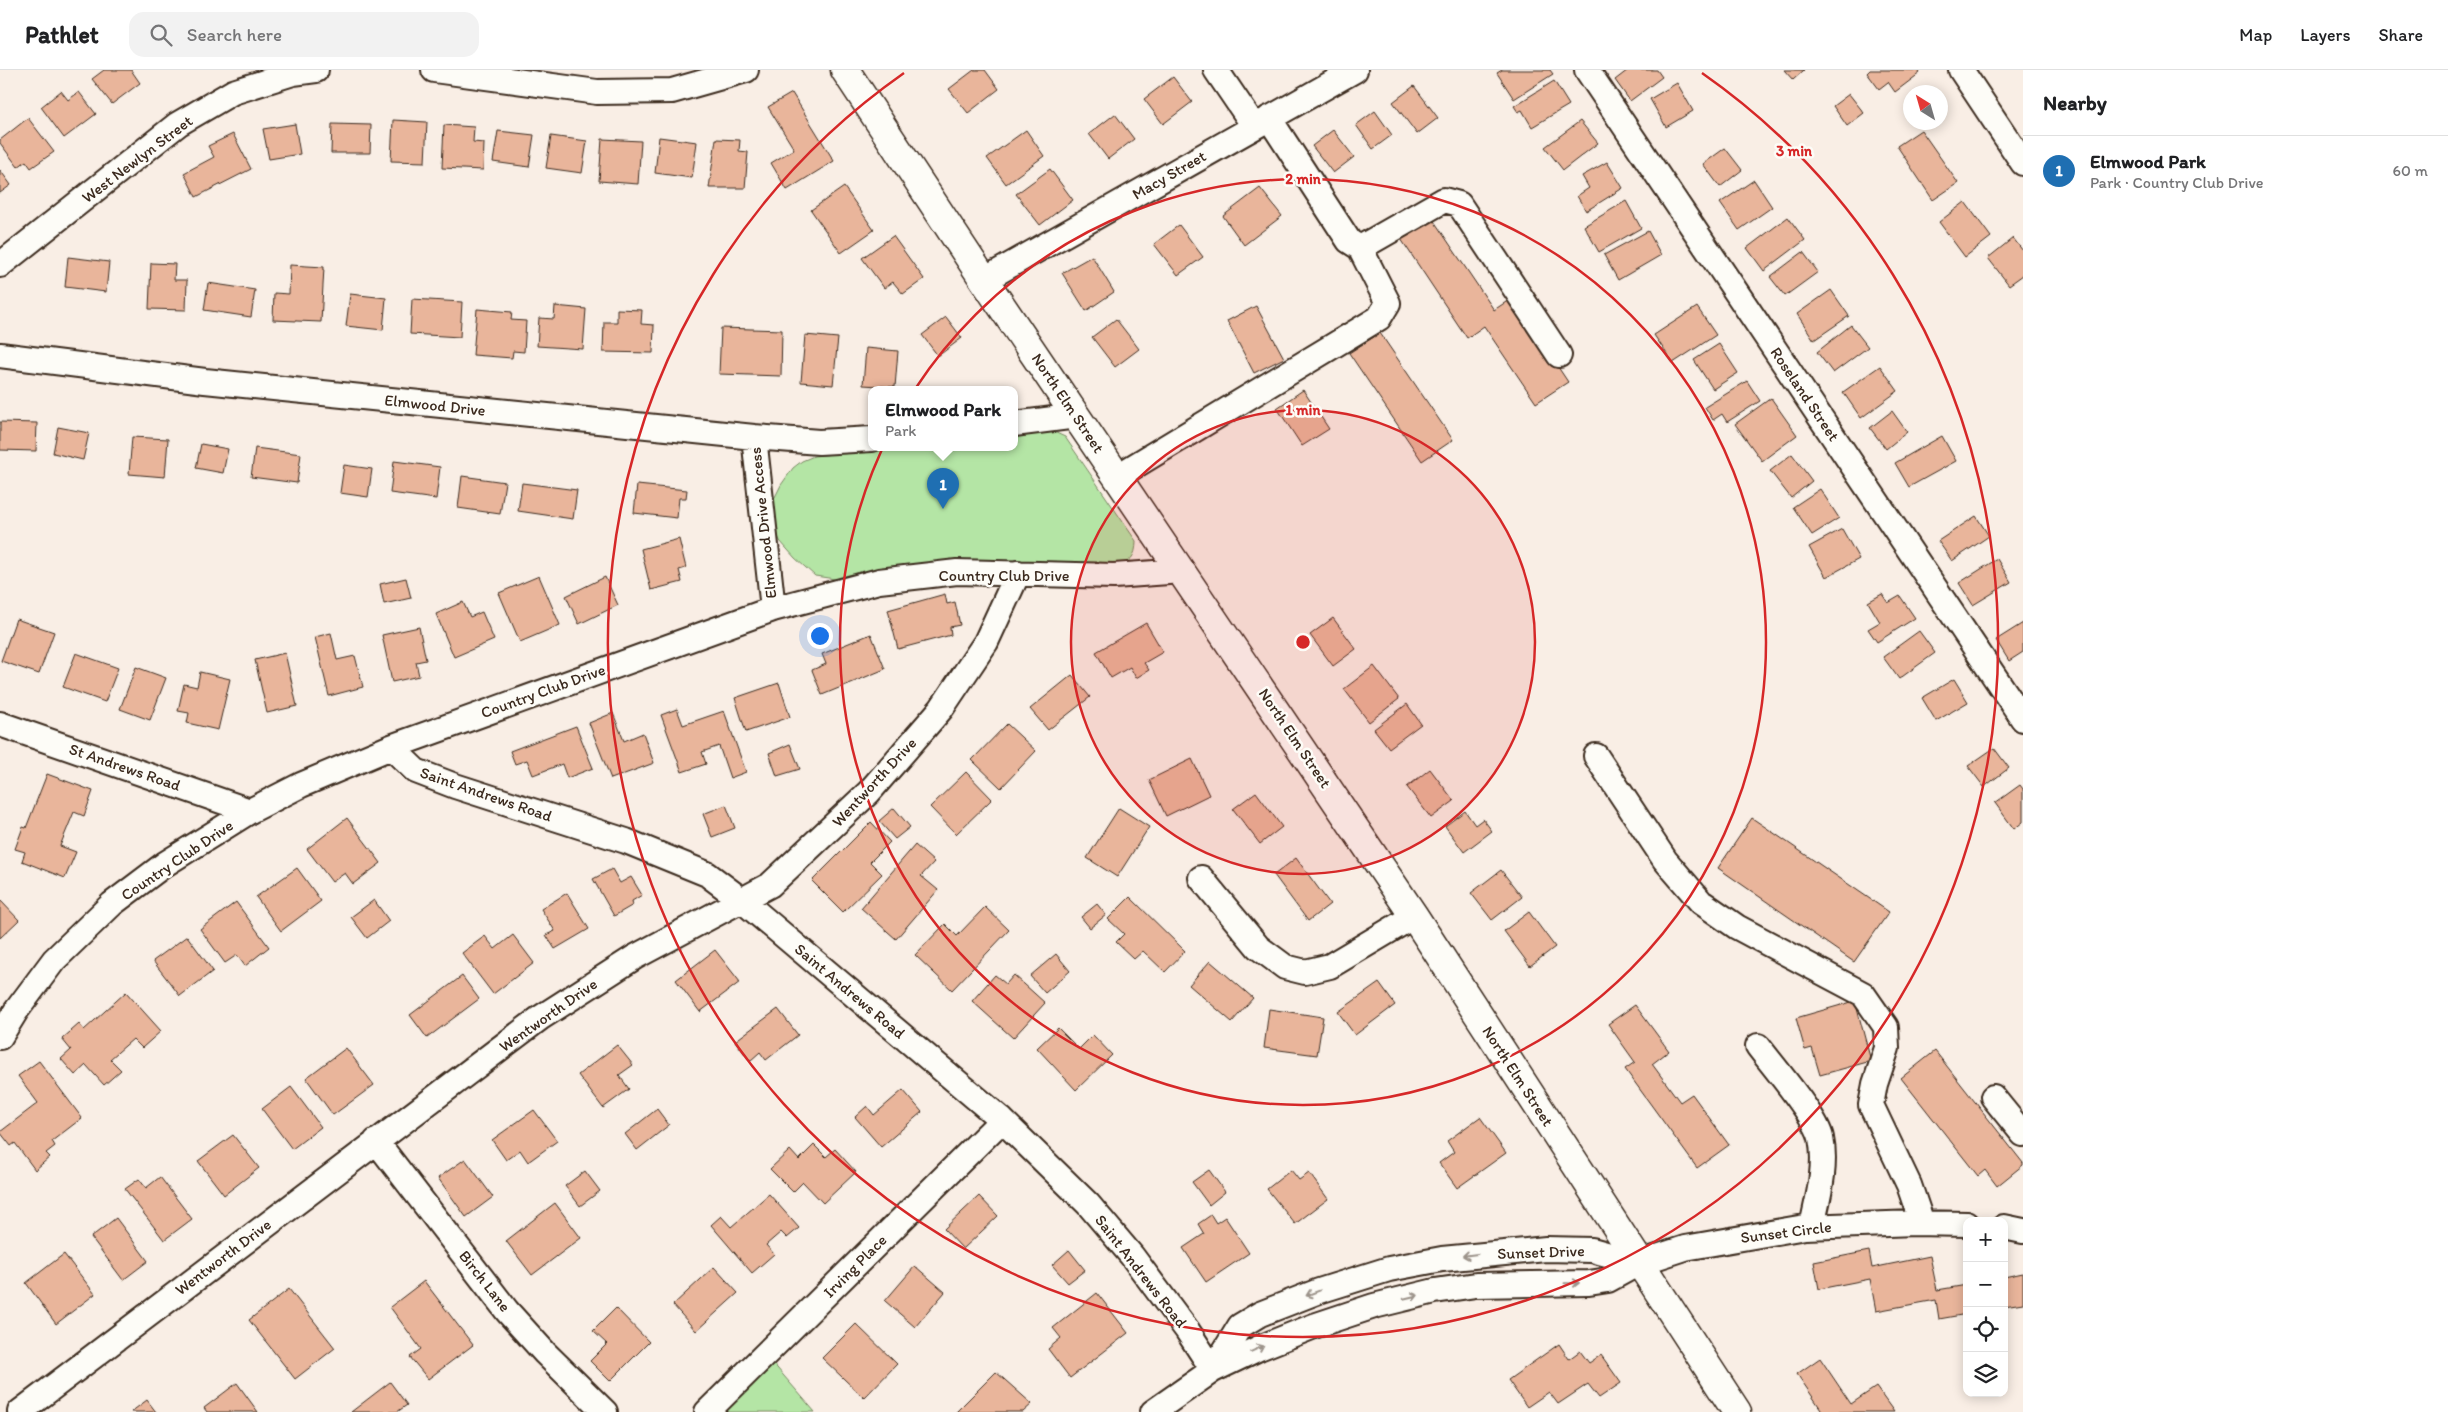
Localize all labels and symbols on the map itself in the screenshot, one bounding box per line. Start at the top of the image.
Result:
north arrow [1903,85,1948,130]
street label: West Newlyn Street [78,111,196,207]
text: 3 min [1776,142,1813,160]
street label: Macy Street [1129,146,1209,204]
text: 2 min [1285,170,1322,188]
street label: Roseland Street [1767,343,1843,445]
street label: North Elm Street [1028,350,1108,456]
street label: Elmwood Drive [383,390,487,420]
text: 1 min [1286,401,1321,419]
street label: Elmwood Drive Access [746,446,780,600]
pin: 1 [927,468,959,509]
street label: Country Club Drive [938,566,1070,585]
your location [807,623,833,649]
centre of rings [1294,633,1312,651]
street label: Country Club Drive [478,660,608,722]
street label: North Elm Street [1255,685,1335,791]
street label: Wentworth Drive [828,733,920,831]
street label: St Andrews Road [67,739,183,795]
street label: Saint Andrews Road [418,763,555,826]
street label: Country Club Drive [117,815,237,905]
street label: Saint Andrews Road [791,939,909,1043]
street label: Wentworth Drive [495,974,601,1056]
street label: North Elm Street [1478,1022,1558,1130]
street label: Saint Andrews Road [1091,1211,1191,1332]
street label: Wentworth Drive [171,1215,275,1299]
street label: Sunset Circle [1739,1217,1833,1247]
street label: Irving Place [819,1230,891,1302]
street label: Sunset Drive [1497,1241,1585,1263]
street label: Birch Lane [455,1246,515,1316]
one-way arrow [1463,1250,1479,1260]
one-way arrow [1564,1279,1580,1288]
one-way arrow [1305,1289,1321,1298]
one-way arrow [1402,1292,1418,1301]
one-way arrow [1249,1344,1264,1354]

